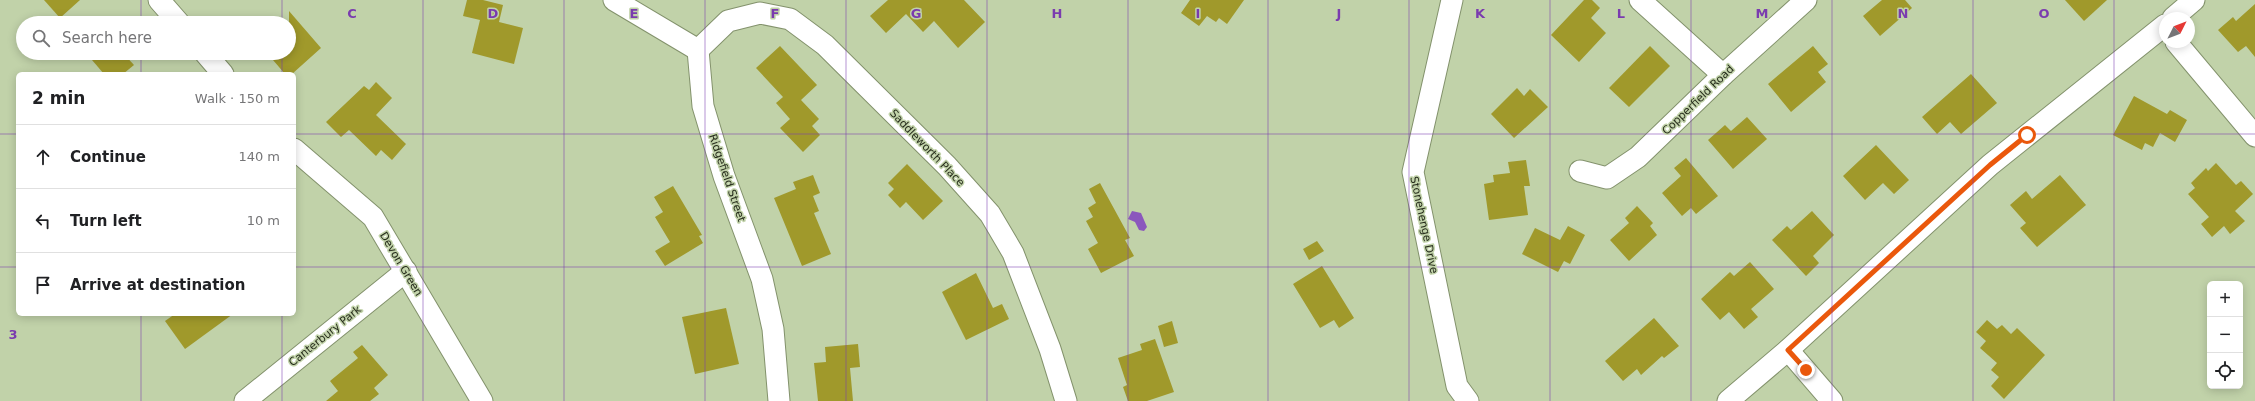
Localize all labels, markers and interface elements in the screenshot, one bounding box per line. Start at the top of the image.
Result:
text: C [347,6,357,21]
text: D [488,6,499,21]
text: E [630,6,638,21]
text: F [771,6,779,21]
text: G [911,6,921,21]
text: H [1052,6,1062,21]
text: I [1196,6,1200,21]
text: J [1336,6,1341,21]
text: K [1475,6,1486,21]
text: L [1617,6,1625,21]
text: M [1756,6,1768,21]
text: N [1898,6,1908,21]
text: O [2038,6,2050,21]
north arrow [2159,12,2195,48]
search box [16,16,296,60]
icon: search [30,27,52,49]
text: Search here [62,29,152,47]
street label: Copperfield Road [1659,63,1737,137]
text: 2 min [32,88,85,108]
text: Walk · 150 m [195,91,280,106]
street label: Saddleworth Place [887,107,967,189]
route start [2018,126,2036,144]
street label: Ridgefield Street [706,132,748,224]
icon: ahead [32,146,54,168]
text: Continue [70,148,146,166]
text: 140 m [238,149,280,164]
street label: Stonehenge Drive [1407,175,1441,275]
icon: left [32,210,54,232]
text: Turn left [70,212,142,230]
text: 10 m [247,213,280,228]
street label: Devon Green [377,230,425,298]
icon: arrive [32,274,54,296]
text: Arrive at destination [70,276,245,294]
map controls [2207,281,2243,389]
button: + [2207,281,2243,317]
street label: Canterbury Park [286,302,364,369]
button: − [2207,317,2243,353]
text: 3 [8,327,18,342]
button: locate [2207,353,2243,389]
route end [1797,361,1815,379]

